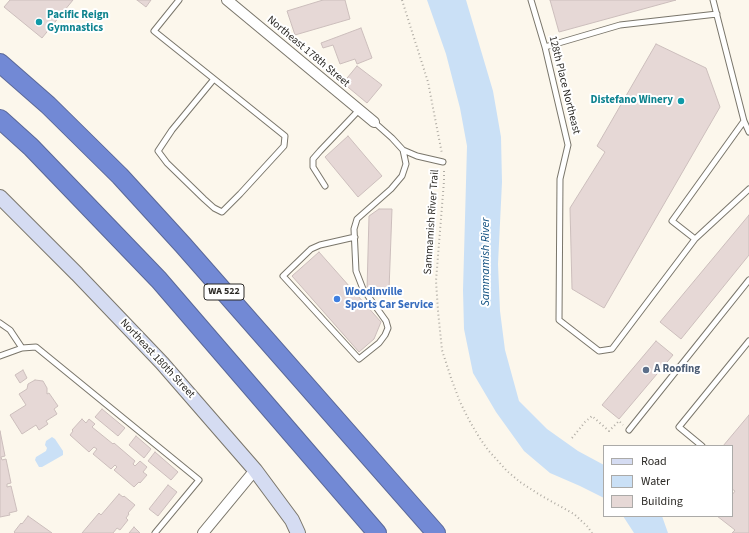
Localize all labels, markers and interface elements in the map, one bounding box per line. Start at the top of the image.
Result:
place label: Pacific Reign Gymnastics [47,9,109,35]
street label: Northeast 178th Street [264,14,352,90]
marker: Pacific Reign Gymnastics [34,17,44,27]
street label: 128th Place Northeast [545,34,583,136]
place label: Distefano Winery [591,94,673,108]
marker: Distefano Winery [676,96,686,106]
street label: Sammamish River Trail [422,169,442,275]
water label: Sammamish River [479,218,493,306]
road number: WA 522 [204,284,244,300]
place label: Woodinville Sports Car Service [345,286,433,312]
marker: Woodinville Sports Car Service [332,294,342,304]
street label: Northeast 180th Street [117,317,197,401]
place label: A Roofing [654,363,700,377]
marker: A Roofing [641,365,651,375]
legend [603,445,733,517]
text: Road [641,453,667,470]
text: Water [641,473,670,490]
text: Building [641,493,683,510]

